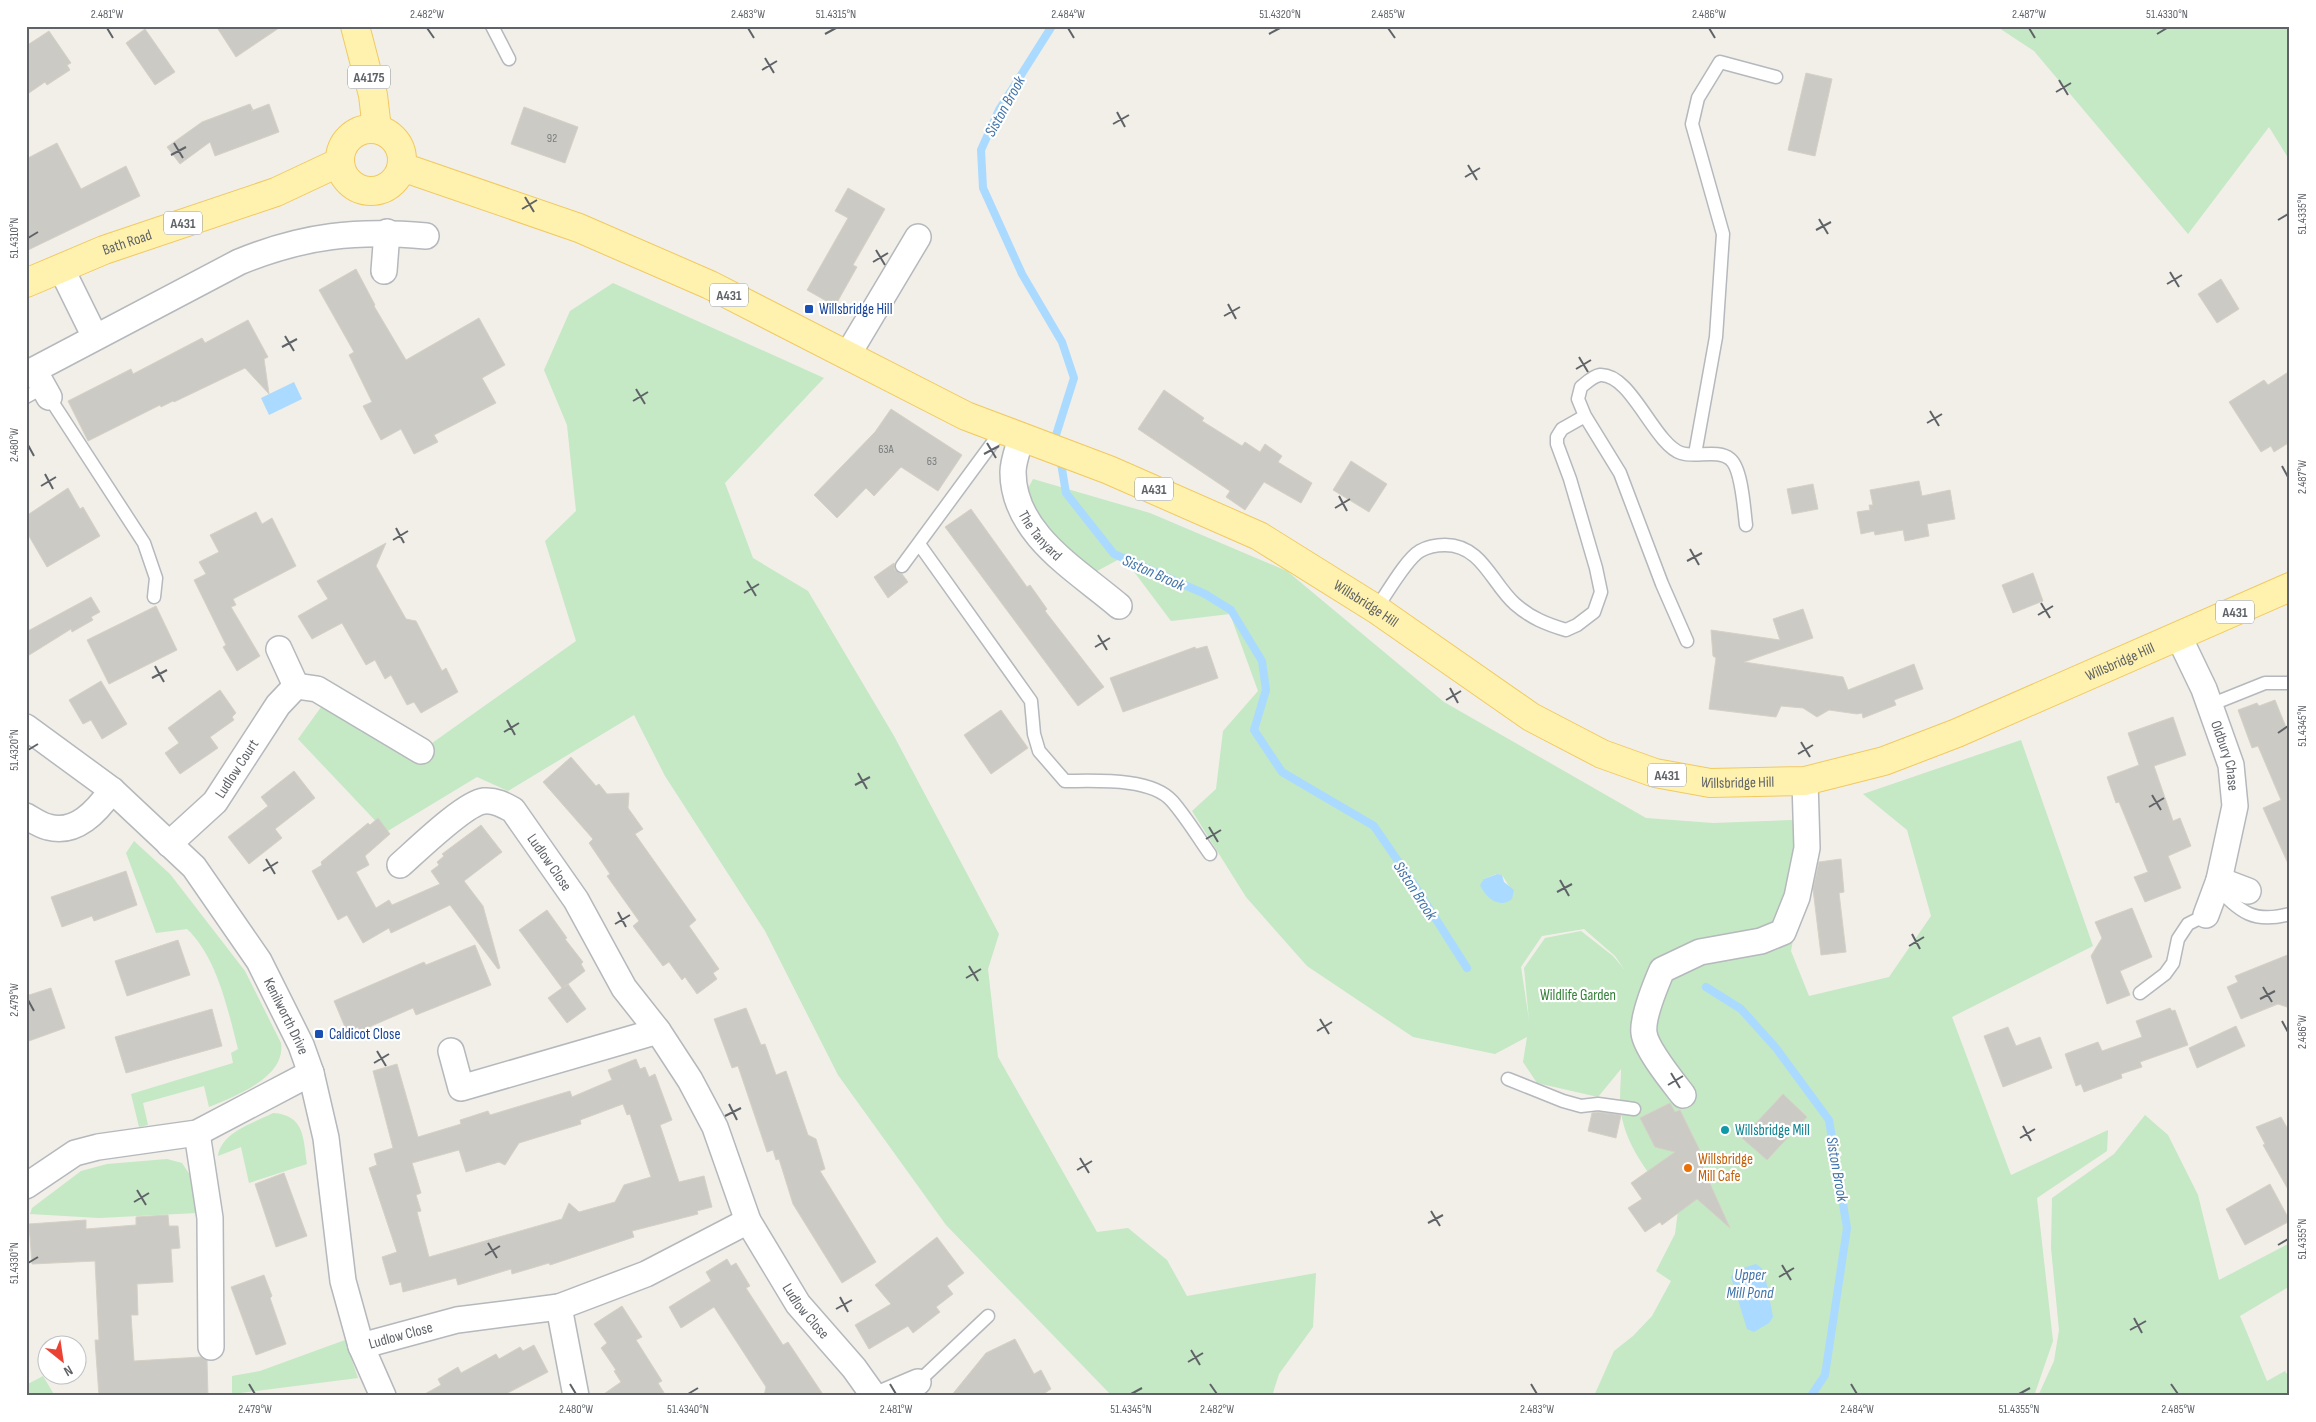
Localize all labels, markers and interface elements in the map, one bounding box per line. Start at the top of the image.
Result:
text: 2.481°W [91,7,123,22]
text: 2.482°W [410,7,444,22]
text: 2.483°W [731,7,765,22]
text: 51.4315°N [816,7,856,22]
text: 2.484°W [1051,7,1085,22]
text: 51.4320°N [1259,7,1301,22]
text: 2.485°W [1371,7,1405,22]
text: 2.486°W [1692,7,1726,22]
text: 2.487°W [2012,7,2046,22]
text: 51.4330°N [2146,7,2188,22]
road number: A4175 [348,66,390,88]
water label: Siston Brook [981,72,1030,140]
house number: 92 [547,131,557,146]
text: 51.4335°N [2295,193,2310,235]
road number: A431 [164,212,202,234]
text: 51.4310°N [7,218,22,258]
street label: Bath Road [100,226,154,260]
road number: A431 [710,284,748,306]
place label: Willsbridge Hill [819,300,892,319]
marker: Willsbridge Hill [803,303,815,315]
text: 2.480°W [7,428,22,462]
house number: 63A [878,442,895,457]
house number: 63 [927,454,937,469]
text: 2.487°W [2295,460,2310,494]
road number: A431 [1135,478,1173,500]
street label: The Tanyard [1014,507,1066,565]
water label: Siston Brook [1119,551,1188,596]
street label: Willsbridge Hill [1330,576,1402,632]
road number: A431 [2216,600,2254,624]
street label: Willsbridge Hill [2083,639,2158,686]
text: 51.4345°N [2295,705,2310,747]
street label: Oldbury Chase [2206,718,2242,792]
text: 51.4320°N [7,729,22,771]
street label: Ludlow Court [211,736,263,802]
road number: A431 [1648,764,1686,786]
street label: Willsbridge Hill [1699,772,1774,793]
street label: Ludlow Close [523,830,576,895]
water label: Siston Brook [1389,858,1441,924]
street label: Kenilworth Drive [259,975,313,1057]
text: 2.479°W [7,983,22,1017]
park label: Wildlife Garden [1540,986,1616,1005]
text: 2.486°W [2295,1015,2310,1049]
place label: Caldicot Close [329,1025,400,1044]
marker: Caldicot Close [313,1028,325,1040]
place label: Willsbridge Mill [1735,1121,1810,1140]
marker: Willsbridge Mill [1719,1124,1731,1136]
water label: Siston Brook [1821,1135,1852,1204]
place label: Willsbridge Mill Cafe [1698,1150,1753,1186]
marker: Willsbridge Mill Cafe [1682,1162,1694,1174]
text: 51.4355°N [2295,1219,2310,1260]
text: 51.4330°N [7,1242,22,1284]
water label: Upper Mill Pond [1727,1266,1774,1303]
street label: Ludlow Close [778,1280,833,1343]
street label: Ludlow Close [367,1318,435,1354]
north arrow [38,1334,88,1384]
text: N [61,1362,76,1380]
text: 2.479°W [238,1402,272,1417]
text: 2.480°W [559,1402,593,1417]
text: 51.4340°N [667,1402,709,1417]
text: 2.481°W [880,1402,912,1417]
text: 51.4345°N [1110,1402,1152,1417]
text: 2.482°W [1200,1402,1234,1417]
text: 2.483°W [1520,1402,1554,1417]
text: 2.484°W [1840,1402,1874,1417]
text: 51.4355°N [1999,1402,2040,1417]
text: 2.485°W [2161,1402,2195,1417]

